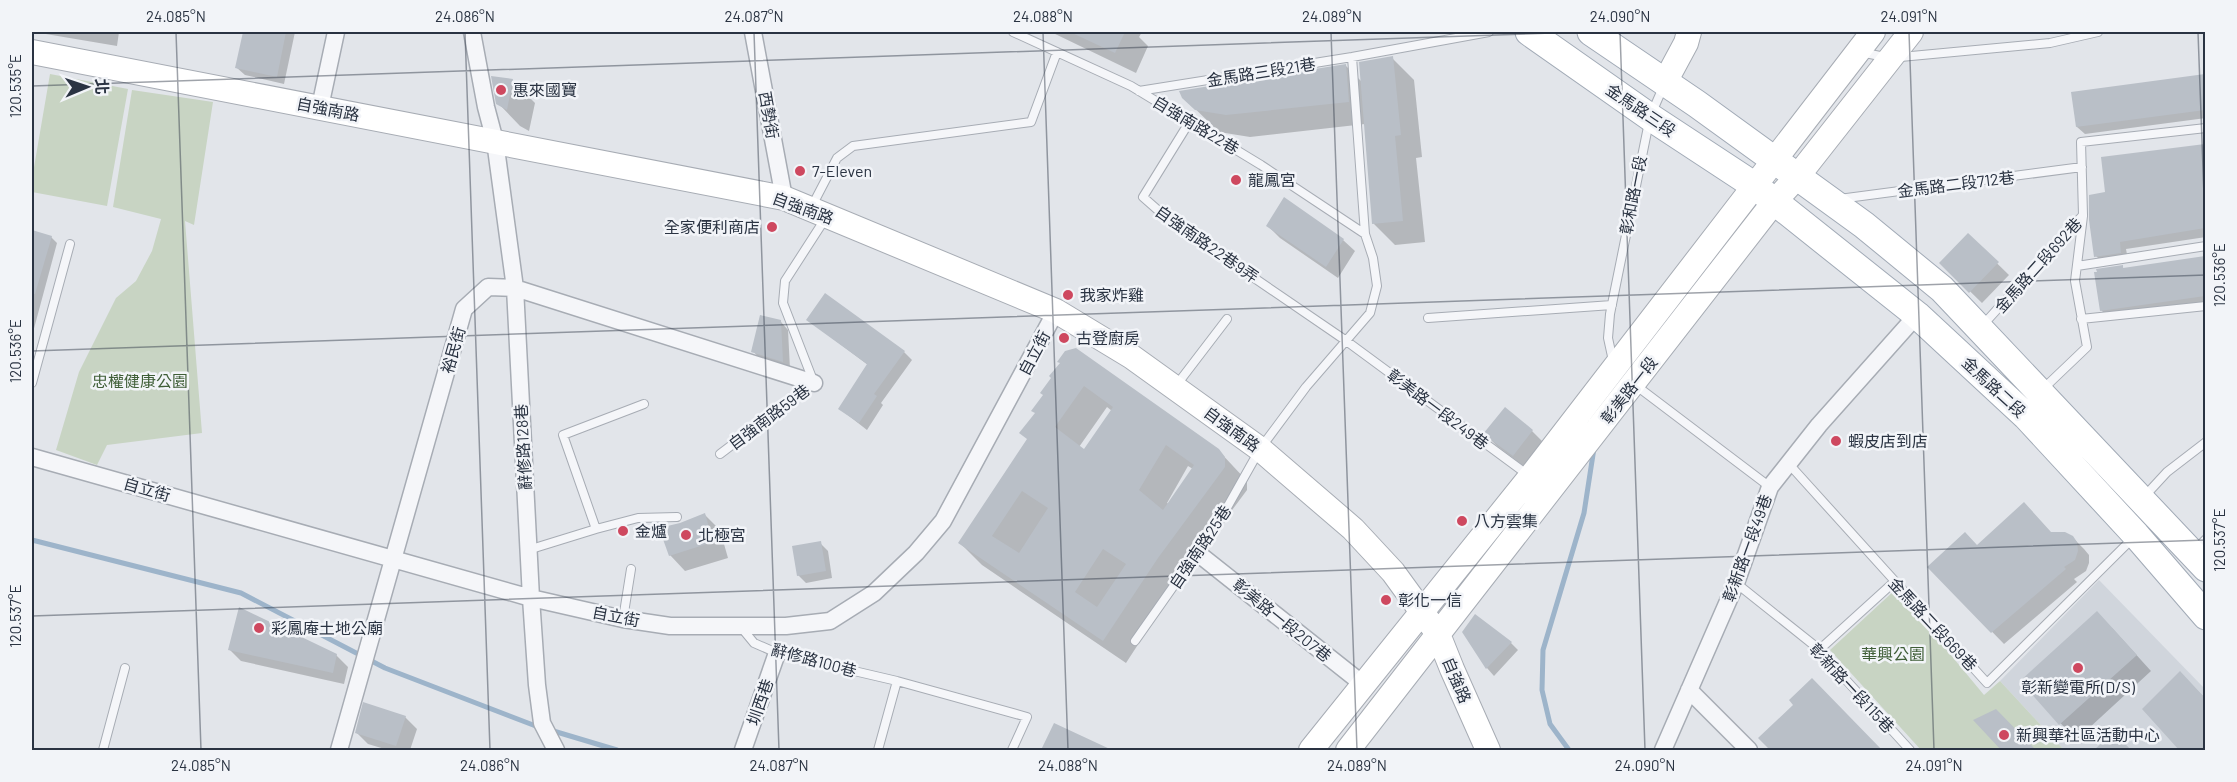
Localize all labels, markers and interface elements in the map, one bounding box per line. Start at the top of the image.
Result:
text: 24.085°N [146,7,206,25]
text: 24.086°N [435,7,495,25]
text: 24.087°N [724,7,784,25]
text: 24.088°N [1013,7,1073,25]
text: 24.089°N [1302,7,1362,25]
text: 24.090°N [1590,7,1650,25]
text: 24.091°N [1880,7,1938,25]
text: 120.535°E [6,54,24,118]
street label: 金馬路三段21巷 [1205,54,1317,89]
north arrow [57,57,117,117]
text: 北 [93,78,112,95]
street label: 金馬路三段 [1603,79,1680,140]
place label: 惠來國寶 [513,80,577,99]
marker: 惠來國寶 [494,83,508,97]
street label: 西勢街 [756,90,783,140]
street label: 自強南路22巷 [1150,91,1243,158]
street label: 自強南路 [295,93,361,124]
street label: 彰和路一段 [1616,154,1649,236]
place label: 7-Eleven [812,161,872,180]
marker: 7-Eleven [793,164,807,178]
street label: 金馬路二段712巷 [1896,167,2016,200]
place label: 龍鳳宮 [1248,170,1296,189]
marker: 龍鳳宮 [1229,173,1243,187]
street label: 自強南路 [770,188,836,227]
street label: 自強南路22巷9弄 [1152,201,1262,286]
street label: 金馬路二段692巷 [1990,213,2085,316]
place label: 全家便利商店 [664,217,760,236]
marker: 全家便利商店 [765,220,779,234]
text: 120.536°E [2210,243,2228,307]
place label: 我家炸雞 [1080,285,1144,304]
marker: 我家炸雞 [1061,288,1075,302]
text: 120.536°E [6,319,24,383]
street label: 裕民街 [437,324,468,376]
street label: 自立街 [1014,327,1053,378]
place label: 古登廚房 [1076,328,1140,347]
marker: 古登廚房 [1057,331,1071,345]
street label: 彰美路一段 [1596,352,1661,427]
street label: 金馬路二段 [1959,352,2030,421]
street label: 彰美路一段249巷 [1384,364,1493,453]
park label: 忠權健康公園 [92,371,188,390]
street label: 自強南路59巷 [724,380,813,453]
street label: 自強南路 [1201,402,1264,455]
street label: 辭修路128巷 [511,403,534,491]
place label: 蝦皮店到店 [1848,431,1928,450]
marker: 蝦皮店到店 [1829,434,1843,448]
street label: 自立街 [121,473,173,504]
street label: 彰新路一段49巷 [1718,491,1775,604]
street label: 自強南路25巷 [1165,501,1235,592]
text: 120.537°E [2210,508,2228,572]
place label: 八方雲集 [1474,511,1538,530]
marker: 八方雲集 [1455,514,1469,528]
place label: 金爐 [635,521,667,540]
marker: 金爐 [616,524,630,538]
place label: 北極宮 [698,525,746,544]
marker: 北極宮 [679,528,693,542]
street label: 金馬路二段669巷 [1885,573,1982,674]
street label: 彰美路一段207巷 [1229,574,1335,665]
text: 120.537°E [6,584,24,648]
place label: 彰化一信 [1398,590,1462,609]
marker: 彰化一信 [1379,593,1393,607]
street label: 自立街 [591,602,641,629]
place label: 彩鳳庵土地公廟 [271,618,383,637]
marker: 彩鳳庵土地公廟 [252,621,266,635]
street label: 辭修路100巷 [769,639,859,680]
street label: 彰新路一段115巷 [1806,639,1899,736]
park label: 華興公園 [1861,644,1925,663]
street label: 自強路 [1439,654,1476,706]
marker: 彰新變電所(D/S) [2071,661,2085,675]
street label: 圳西巷 [743,676,776,728]
place label: 彰新變電所(D/S) [2021,677,2136,696]
place label: 新興華社區活動中心 [2016,725,2160,744]
marker: 新興華社區活動中心 [1997,728,2011,742]
text: 24.085°N [171,756,231,774]
text: 24.086°N [460,756,520,774]
text: 24.087°N [749,756,809,774]
text: 24.088°N [1038,756,1098,774]
text: 24.089°N [1327,756,1387,774]
text: 24.090°N [1615,756,1675,774]
text: 24.091°N [1905,756,1963,774]

